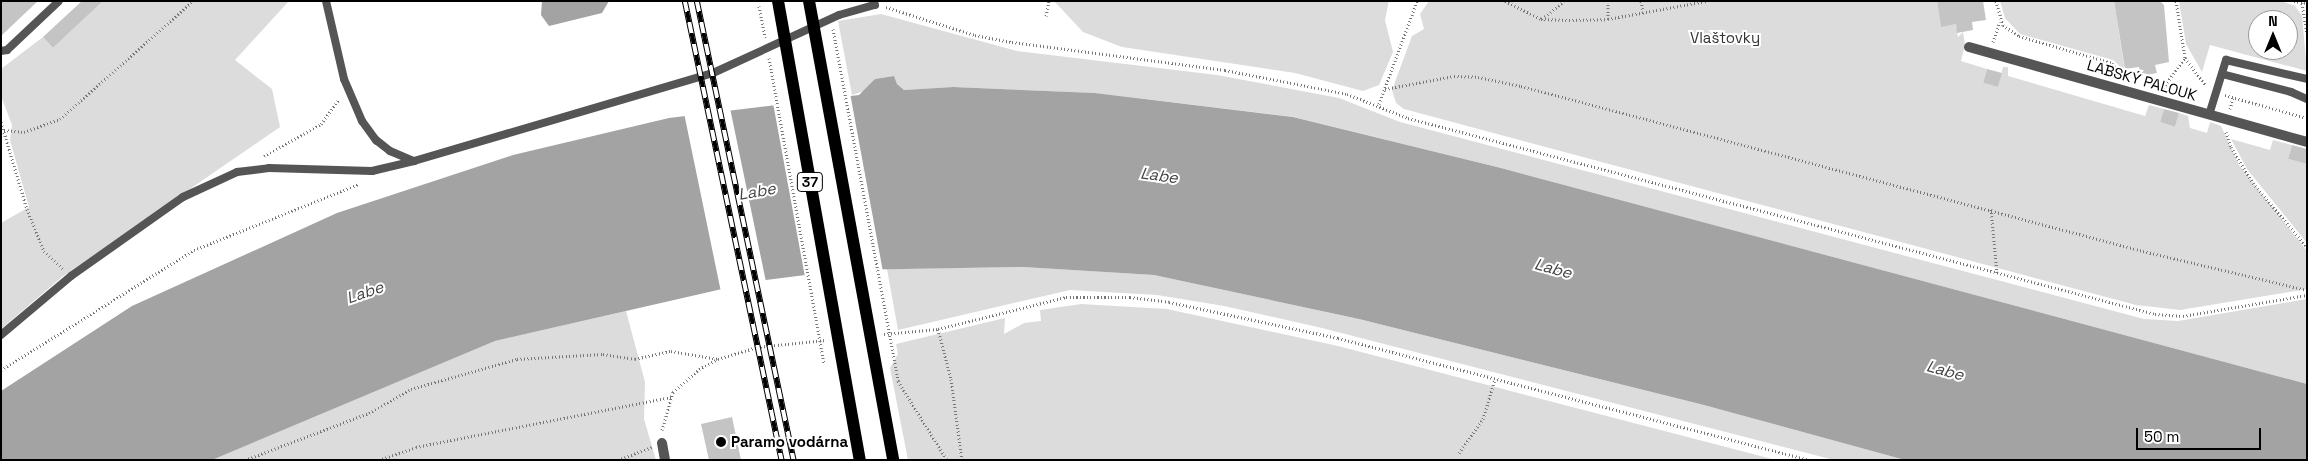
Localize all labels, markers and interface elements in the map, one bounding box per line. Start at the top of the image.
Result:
north arrow [2248,10,2298,60]
text: N [2268,12,2278,30]
park label: Vlaštovky [1690,29,1760,47]
street label: LABSKÝ PALOUK [2085,56,2199,104]
water label: Labe [1139,164,1179,188]
road number: 37 [796,170,824,193]
water label: Labe [737,179,777,205]
water label: Labe [1532,255,1574,283]
water label: Labe [344,278,386,308]
water label: Labe [1924,357,1966,385]
scale bar [2138,418,2263,450]
text: 50 m [2144,427,2179,446]
place label: Paramo vodárna [731,433,848,451]
marker: Paramo vodárna [715,436,727,448]

